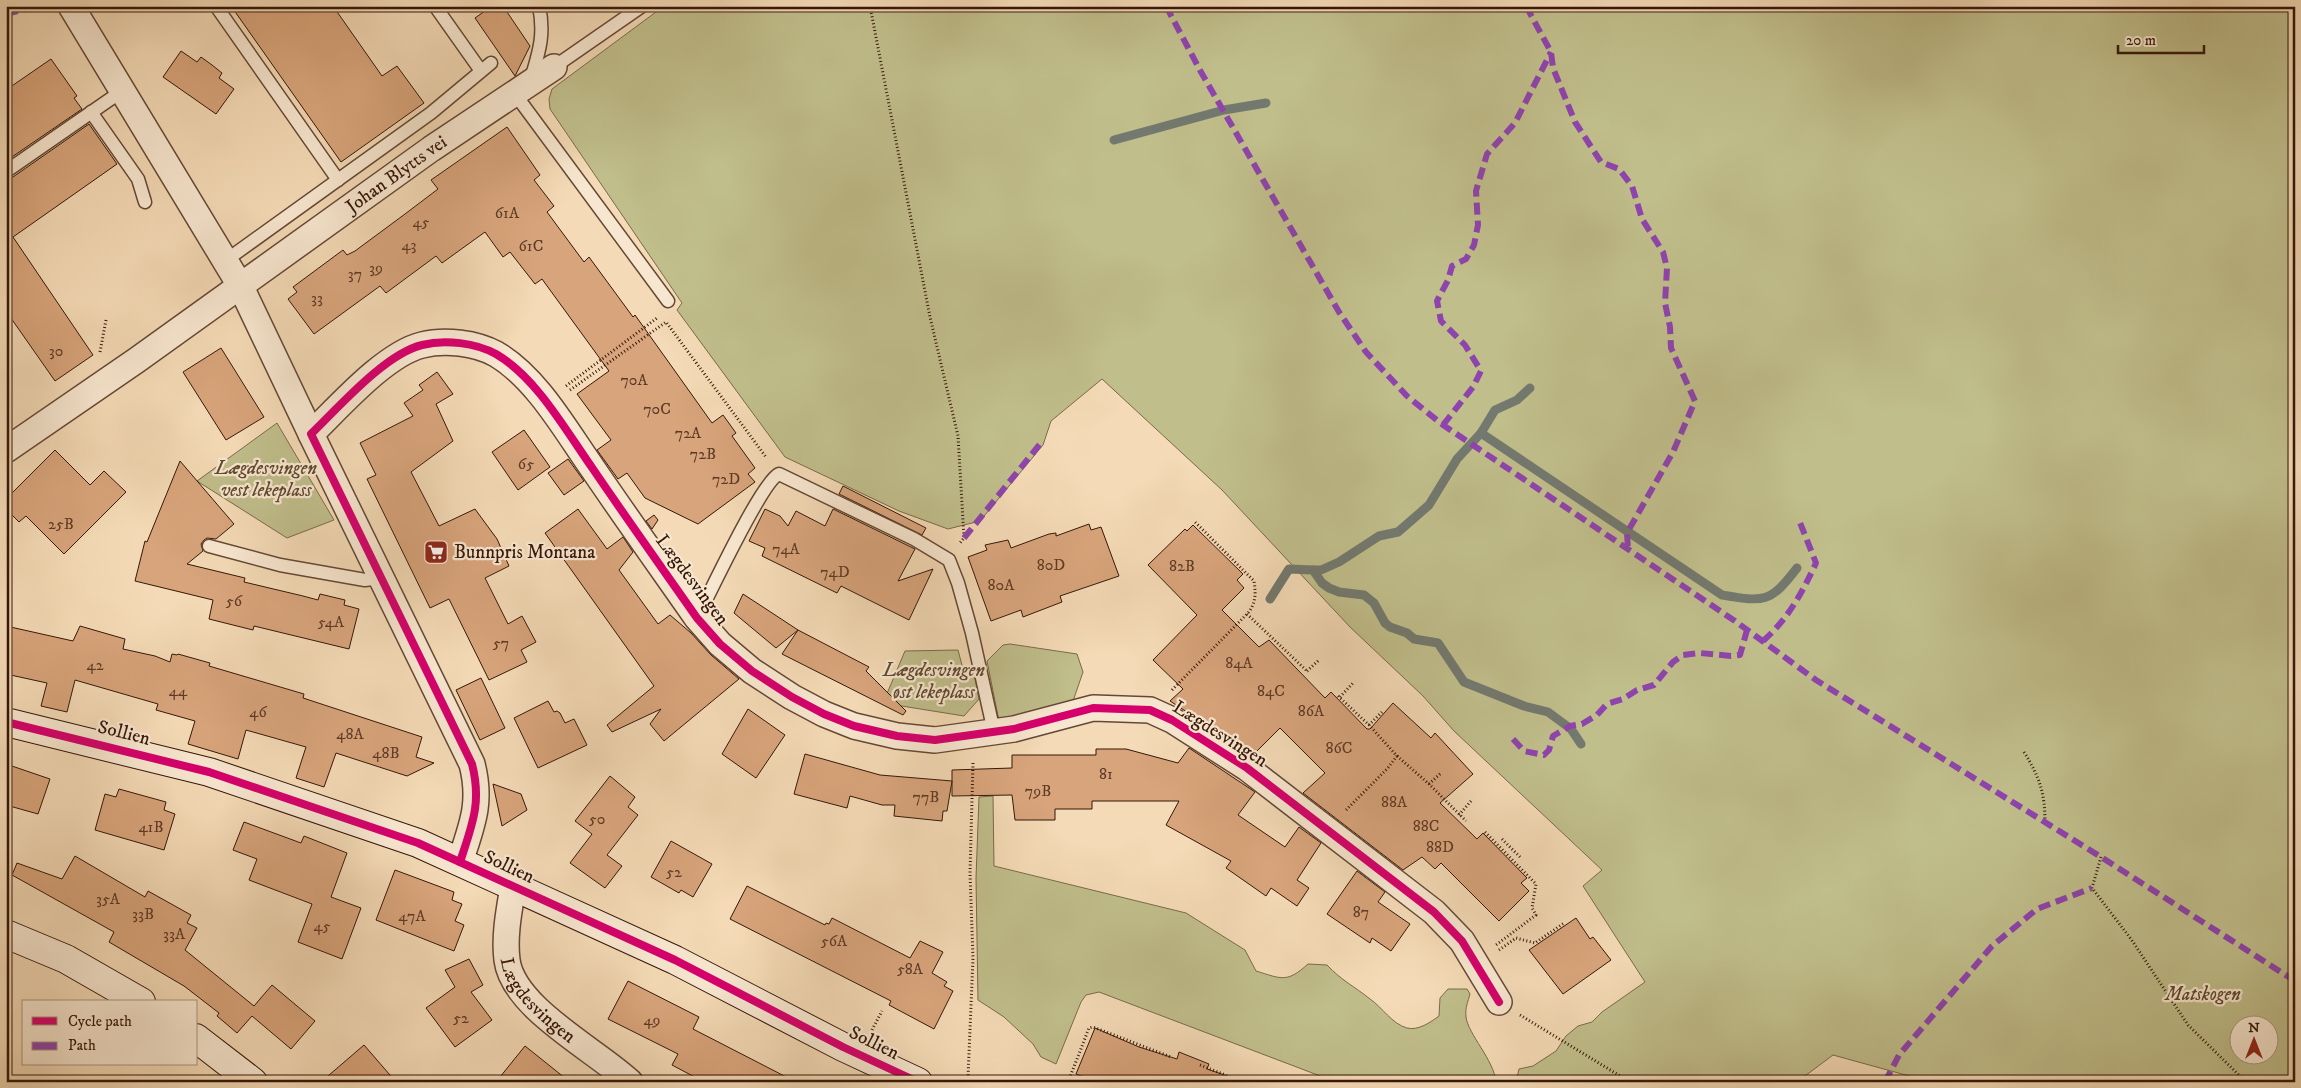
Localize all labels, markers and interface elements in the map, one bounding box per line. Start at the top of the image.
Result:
scale bar [2118,22,2205,54]
text: 20 m [2126,31,2156,50]
street label: Johan Blytts vei [340,130,451,219]
house number: 61A [495,203,520,223]
house number: 45 [412,212,430,232]
house number: 43 [401,235,417,255]
house number: 61C [519,236,543,256]
house number: 39 [369,258,383,278]
house number: 37 [348,264,362,284]
house number: 33 [311,288,323,308]
house number: 30 [49,341,63,361]
house number: 70A [620,370,648,390]
house number: 70C [643,399,671,419]
house number: 72A [675,423,702,443]
house number: 72B [690,444,716,464]
house number: 65 [518,454,534,474]
park label: Lægdesvingen vest lekeplass [214,457,317,503]
house number: 72D [712,469,740,489]
house number: 25B [48,514,74,534]
street label: Lægdesvingen [650,530,734,630]
supermarket icon: Bunnpris Montana [423,539,449,565]
house number: 74A [772,539,801,559]
place label: Bunnpris Montana [454,541,595,564]
house number: 80D [1037,555,1065,575]
house number: 82B [1169,556,1195,576]
house number: 74D [820,562,850,582]
house number: 80A [988,575,1015,595]
house number: 56 [226,591,243,611]
house number: 54A [318,612,345,632]
house number: 57 [493,633,509,653]
house number: 84A [1225,653,1254,673]
house number: 42 [86,655,104,675]
park label: Lægdesvingen øst lekeplass [882,659,985,705]
house number: 44 [169,681,188,701]
house number: 84C [1257,681,1285,701]
street label: Lægdesvingen [1168,696,1272,772]
house number: 86A [1298,701,1325,721]
house number: 46 [249,702,267,722]
street label: Sollien [95,715,153,751]
house number: 48A [336,724,365,744]
house number: 86C [1326,738,1352,758]
house number: 48B [372,743,400,763]
house number: 81 [1099,764,1113,784]
house number: 79B [1025,781,1051,801]
house number: 77B [913,787,939,807]
house number: 88A [1381,792,1408,812]
house number: 50 [589,809,605,829]
house number: 88C [1413,816,1439,836]
house number: 41B [138,817,164,837]
house number: 88D [1426,837,1454,857]
street label: Sollien [480,845,538,889]
house number: 52 [666,862,682,882]
house number: 35A [96,889,121,909]
house number: 87 [1353,902,1369,922]
house number: 33B [132,904,154,924]
house number: 47A [398,906,426,926]
house number: 45 [313,916,331,936]
house number: 33A [163,924,186,944]
house number: 56A [821,931,848,951]
street label: Lægdesvingen [495,955,580,1048]
house number: 58A [897,959,924,979]
park label: Matskogen [2163,983,2241,1006]
legend [22,1000,198,1066]
house number: 52 [453,1008,469,1028]
house number: 49 [643,1010,661,1030]
text: Cycle path [68,1012,132,1031]
north arrow [2228,1016,2278,1066]
text: N [2248,1019,2260,1037]
street label: Sollien [845,1021,903,1065]
text: Path [68,1036,96,1055]

